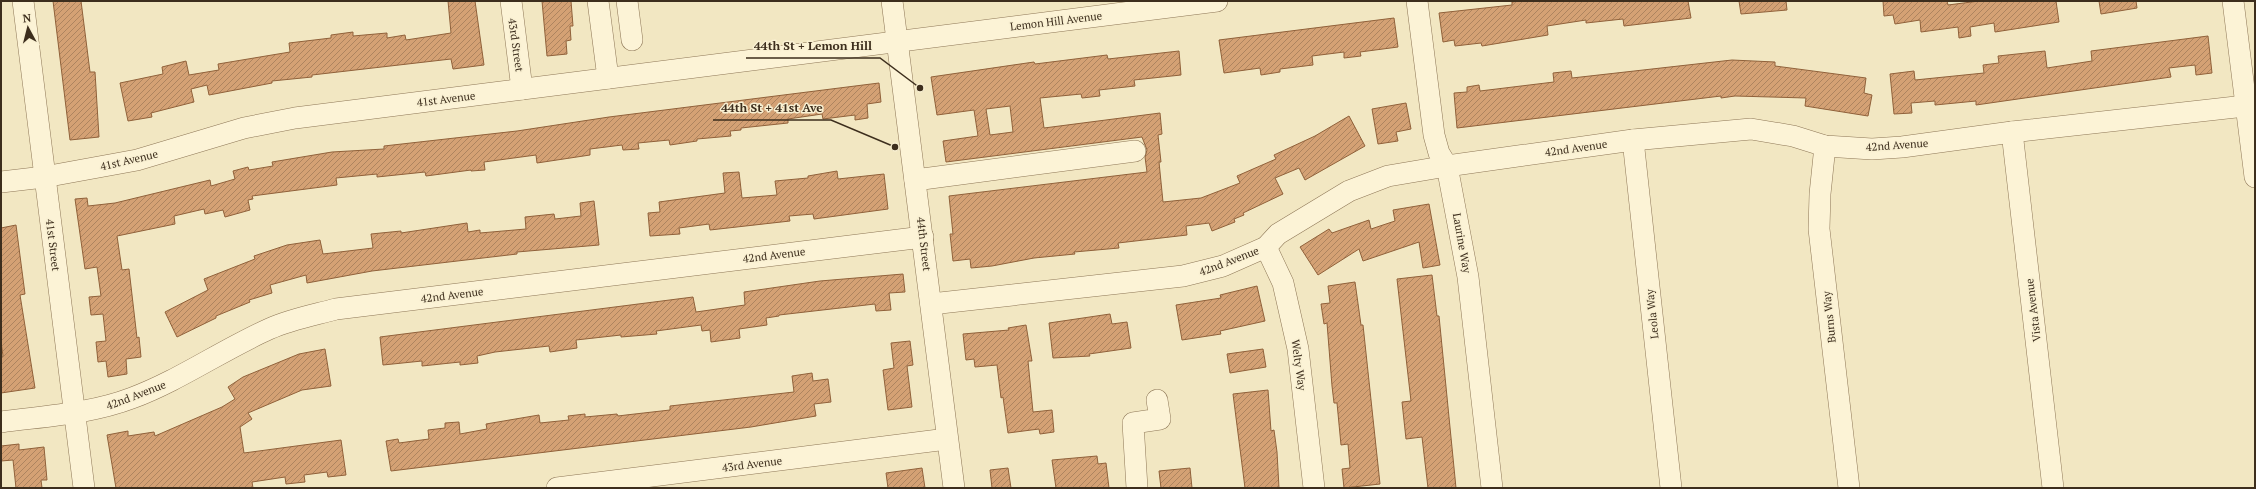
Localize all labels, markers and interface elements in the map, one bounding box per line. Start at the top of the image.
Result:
north arrow [8,8,48,48]
street label: Lemon Hill Avenue [1009,8,1103,34]
text: N [22,11,32,26]
street label: 43rd Street [505,17,527,73]
callout: 44th St + Lemon Hill [746,34,880,58]
text: 44th St + Lemon Hill [754,38,872,53]
street label: 41st Avenue [416,88,477,110]
callout: 44th St + 41st Ave [713,96,831,120]
text: 44th St + 41st Ave [721,100,823,115]
street label: 42nd Avenue [1865,136,1929,154]
street label: 42nd Avenue [1544,137,1609,159]
street label: 41st Avenue [99,146,160,173]
street label: Laurine Way [1450,212,1474,275]
street label: 44th Street [914,216,934,272]
street label: 41st Street [43,218,63,272]
street label: 42nd Avenue [1197,243,1261,279]
street label: 42nd Avenue [742,244,807,266]
street label: Vista Avenue [2022,277,2044,342]
street label: 42nd Avenue [420,284,485,306]
street label: Leola Way [1642,288,1662,340]
street label: Burns Way [1819,290,1839,344]
street label: Welty Way [1288,339,1310,392]
street label: 42nd Avenue [104,377,168,413]
street label: 43rd Avenue [721,453,783,475]

